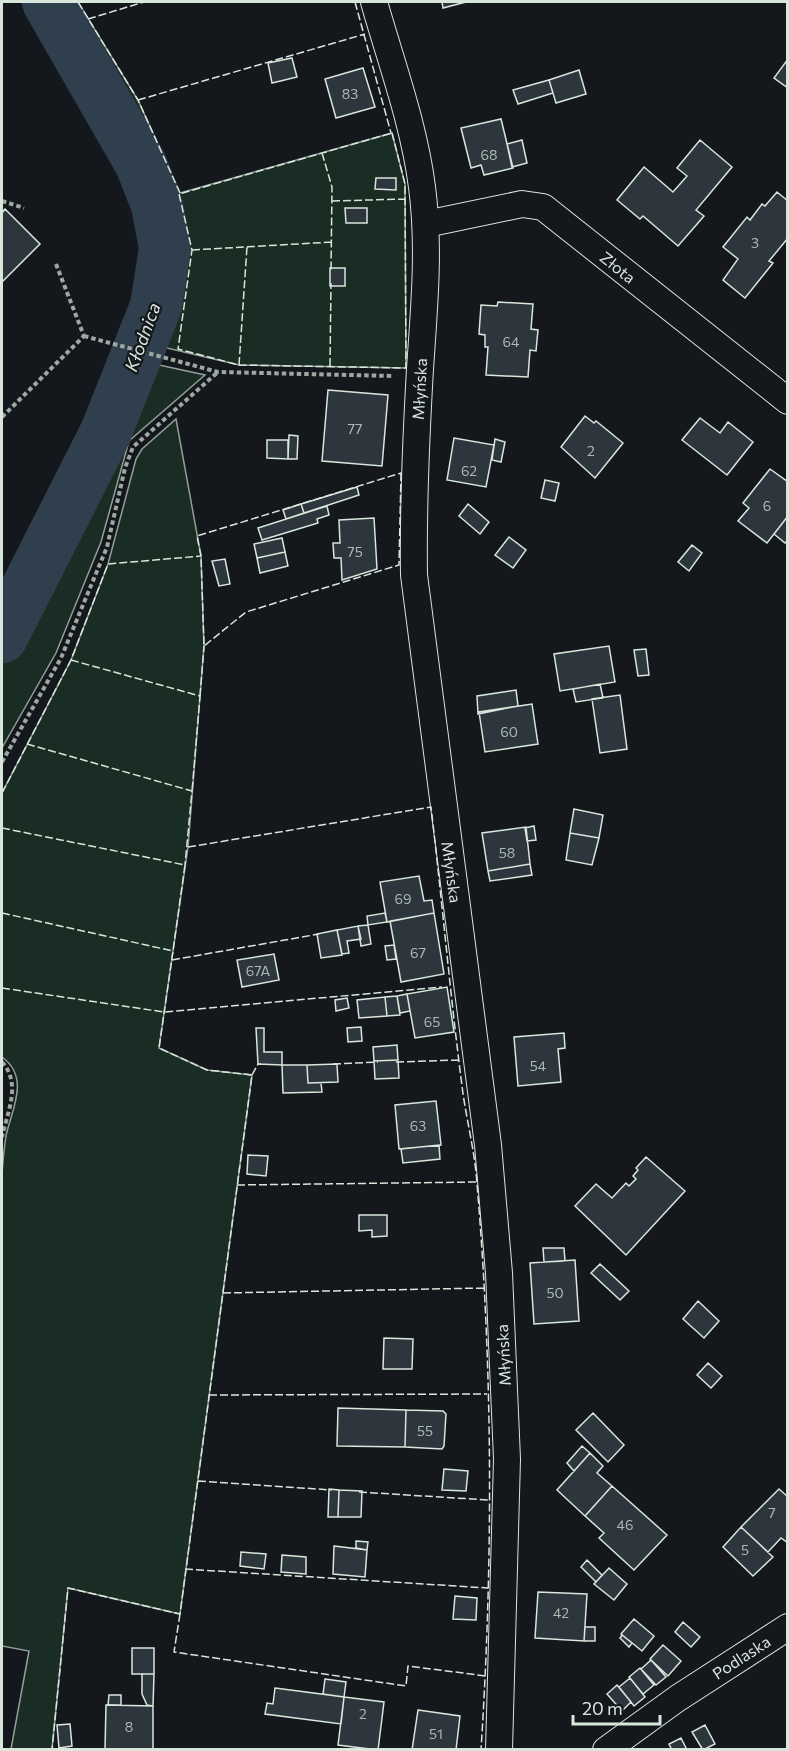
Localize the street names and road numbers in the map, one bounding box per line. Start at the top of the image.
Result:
street label: Złota [597,247,639,287]
street label: Młyńska [408,358,430,420]
street label: Młyńska [438,840,466,904]
street label: Młyńska [492,1324,514,1386]
street label: Podlaska [708,1631,774,1683]

